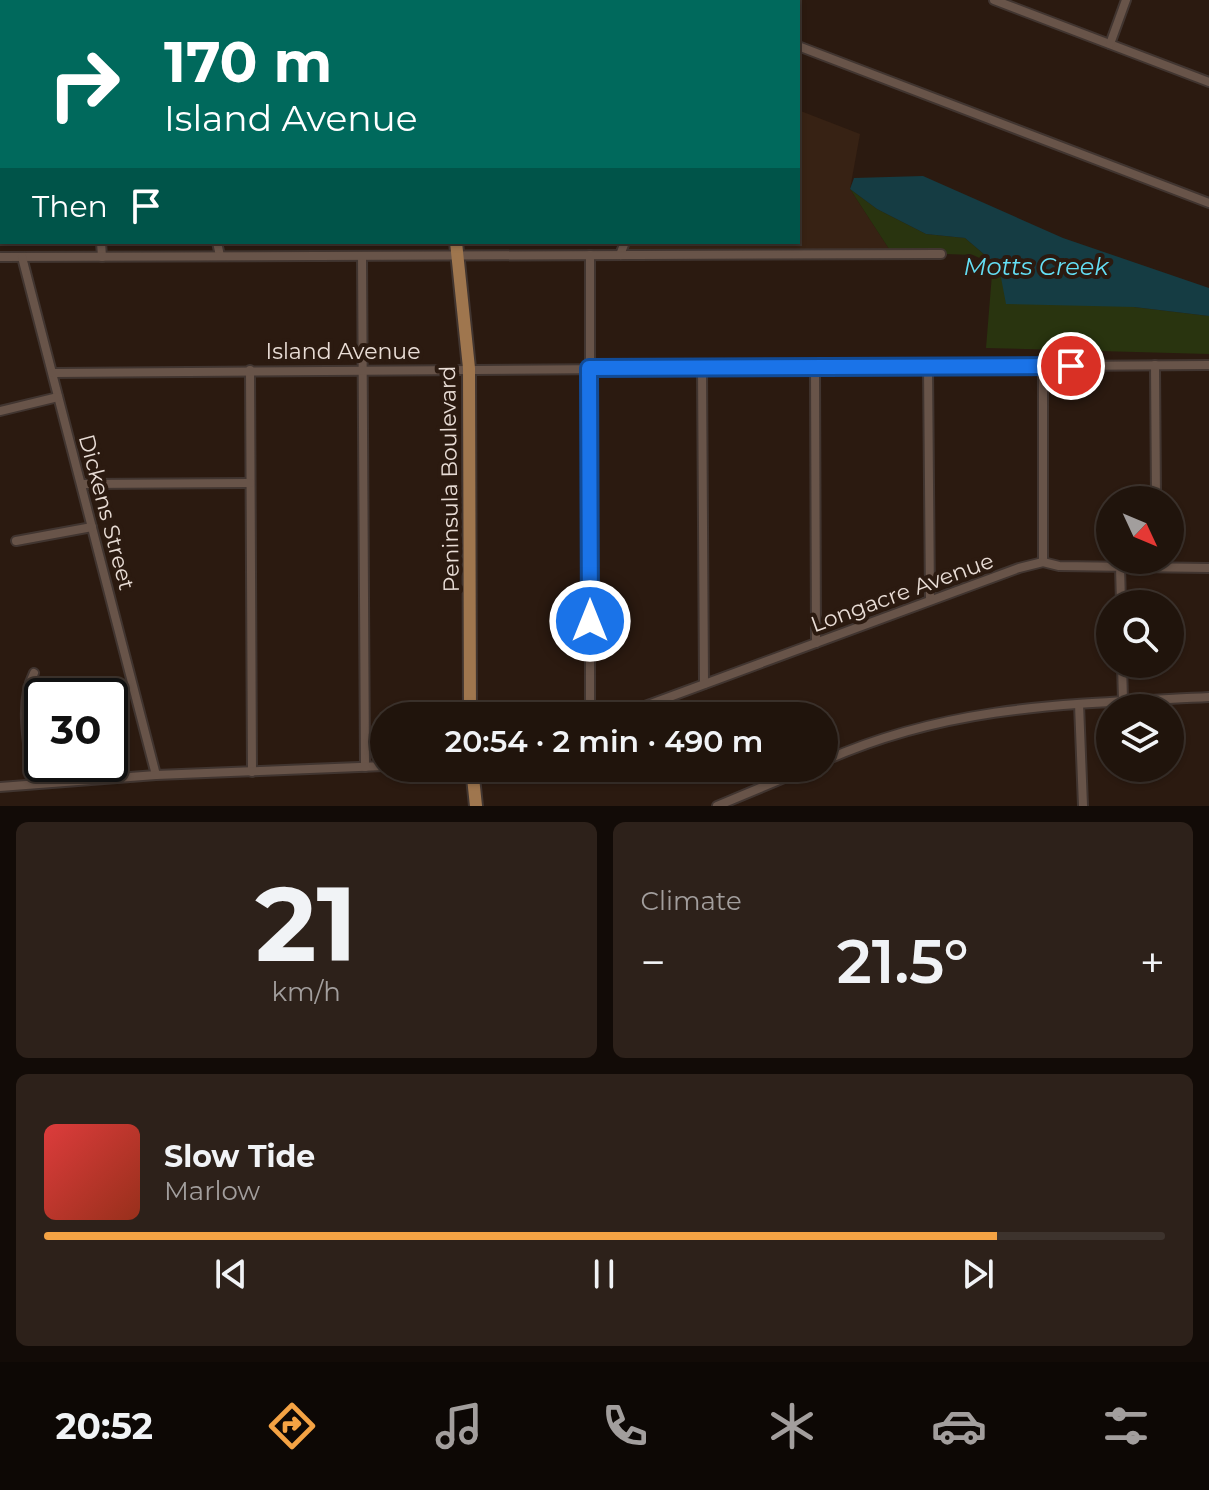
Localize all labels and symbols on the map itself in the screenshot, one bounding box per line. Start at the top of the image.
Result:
water label: Motts Creek [964,252,1110,281]
pin [1037,332,1105,400]
street label: Island Avenue [266,338,420,365]
street label: Peninsula Boulevard [434,365,465,593]
street label: Dickens Street [73,431,140,593]
north arrow [1096,486,1184,574]
street label: Longacre Avenue [807,547,997,638]
position arrow [548,579,632,663]
speed limit sign: 30 [24,678,128,782]

